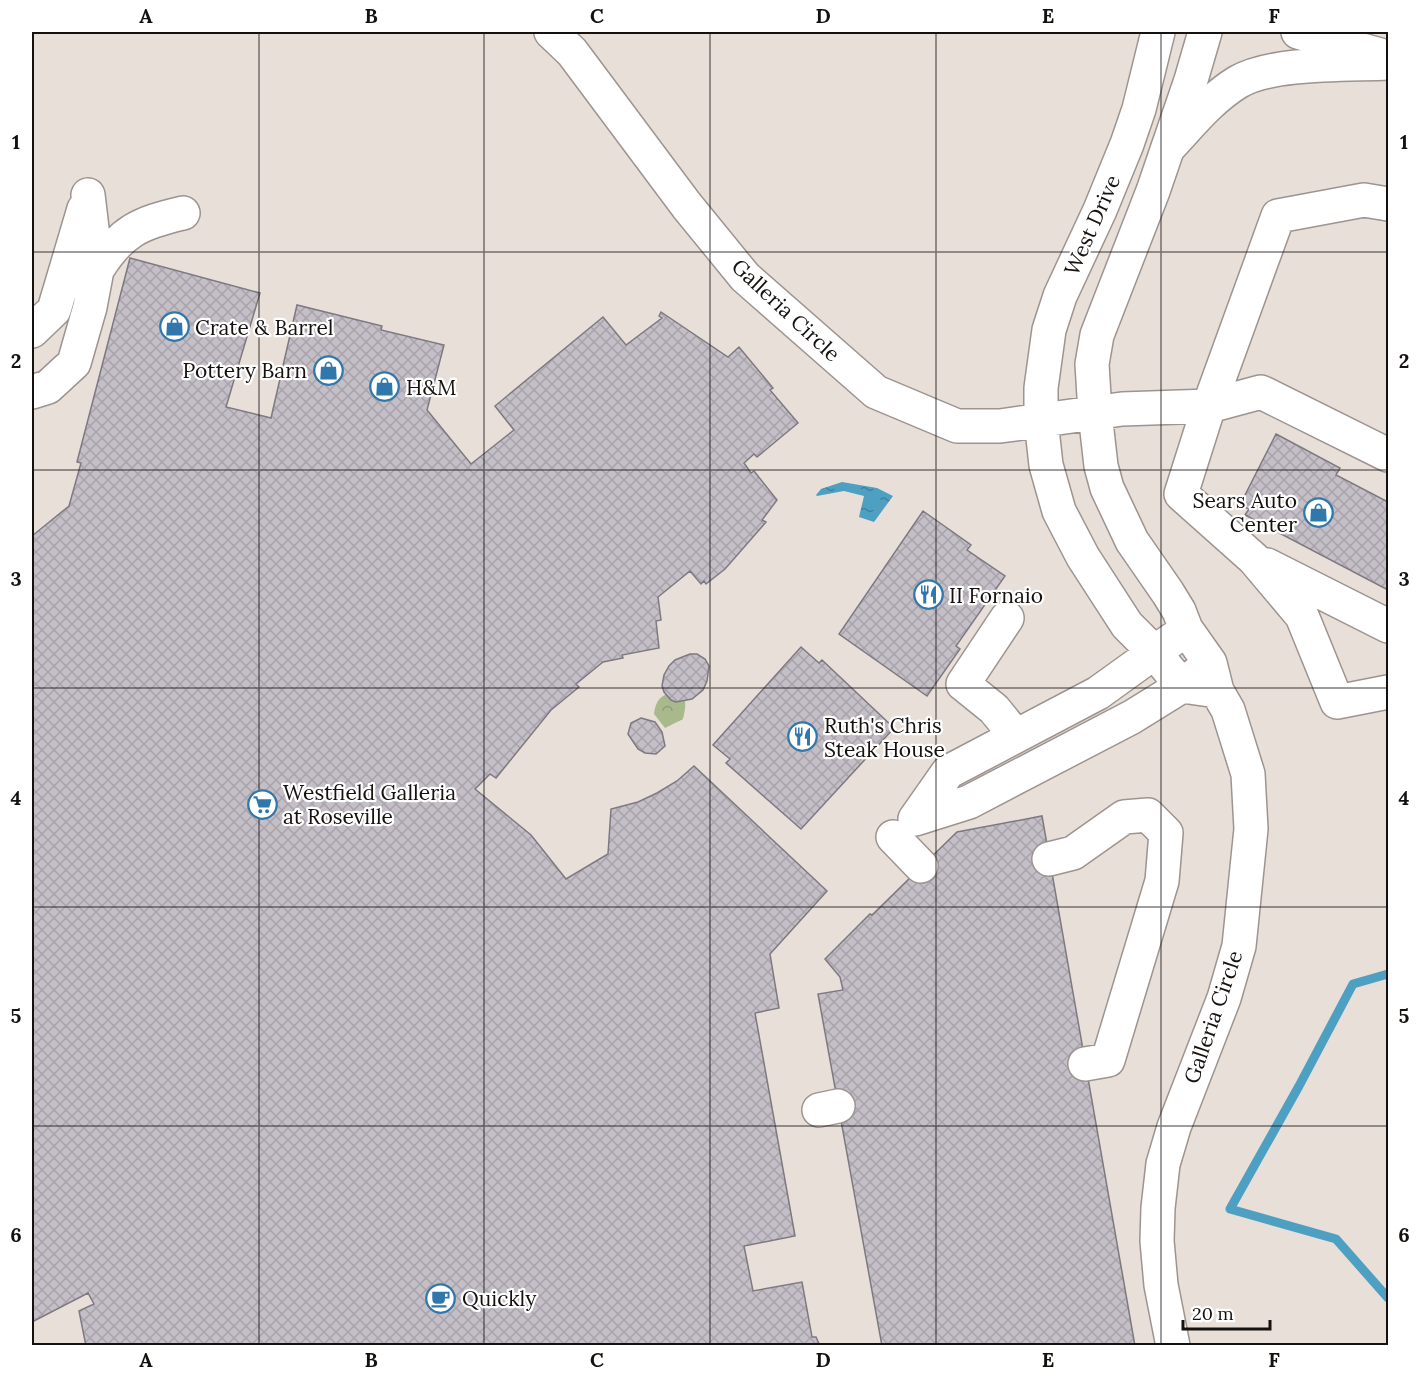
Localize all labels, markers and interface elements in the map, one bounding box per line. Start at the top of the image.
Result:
text: A [139,3,153,28]
text: B [364,3,378,28]
text: C [590,3,604,28]
text: D [815,3,831,28]
text: E [1042,3,1054,28]
text: F [1268,3,1280,28]
text: 1 [12,129,20,154]
text: 1 [1400,129,1408,154]
street label: West Drive [1058,170,1126,280]
street label: Galleria Circle [726,253,846,367]
shop icon: Crate & Barrel [158,311,190,343]
place label: Crate & Barrel [195,314,334,341]
text: 2 [11,348,21,373]
text: 2 [1399,348,1409,373]
shop icon: Pottery Barn [312,354,344,386]
place label: Pottery Barn [183,357,307,384]
shop icon: H&M [369,371,401,403]
place label: H&M [406,374,456,401]
place label: Sears Auto Center [1192,487,1297,538]
shop icon: Sears Auto Center [1302,496,1334,528]
text: 3 [10,566,22,591]
text: 3 [1398,566,1410,591]
restaurant icon: II Fornaio [912,579,944,611]
place label: II Fornaio [949,582,1043,609]
place label: Ruth's Chris Steak House [824,712,945,763]
restaurant icon: Ruth's Chris Steak House [787,721,819,753]
place label: Westfield Galleria at Roseville [283,779,456,830]
text: 4 [11,785,22,810]
text: 4 [1399,785,1410,810]
supermarket icon: Westfield Galleria at Roseville [246,788,278,820]
street label: Galleria Circle [1178,947,1248,1087]
text: 5 [11,1003,22,1028]
text: 5 [1399,1003,1410,1028]
text: 6 [10,1222,22,1247]
text: 6 [1398,1222,1410,1247]
cafe icon: Quickly [425,1282,457,1314]
place label: Quickly [462,1285,536,1312]
scale bar [1183,1293,1270,1331]
text: 20 m [1192,1302,1234,1325]
text: A [139,1347,153,1372]
text: B [364,1347,378,1372]
text: C [590,1347,604,1372]
text: D [815,1347,831,1372]
text: E [1042,1347,1054,1372]
text: F [1268,1347,1280,1372]

